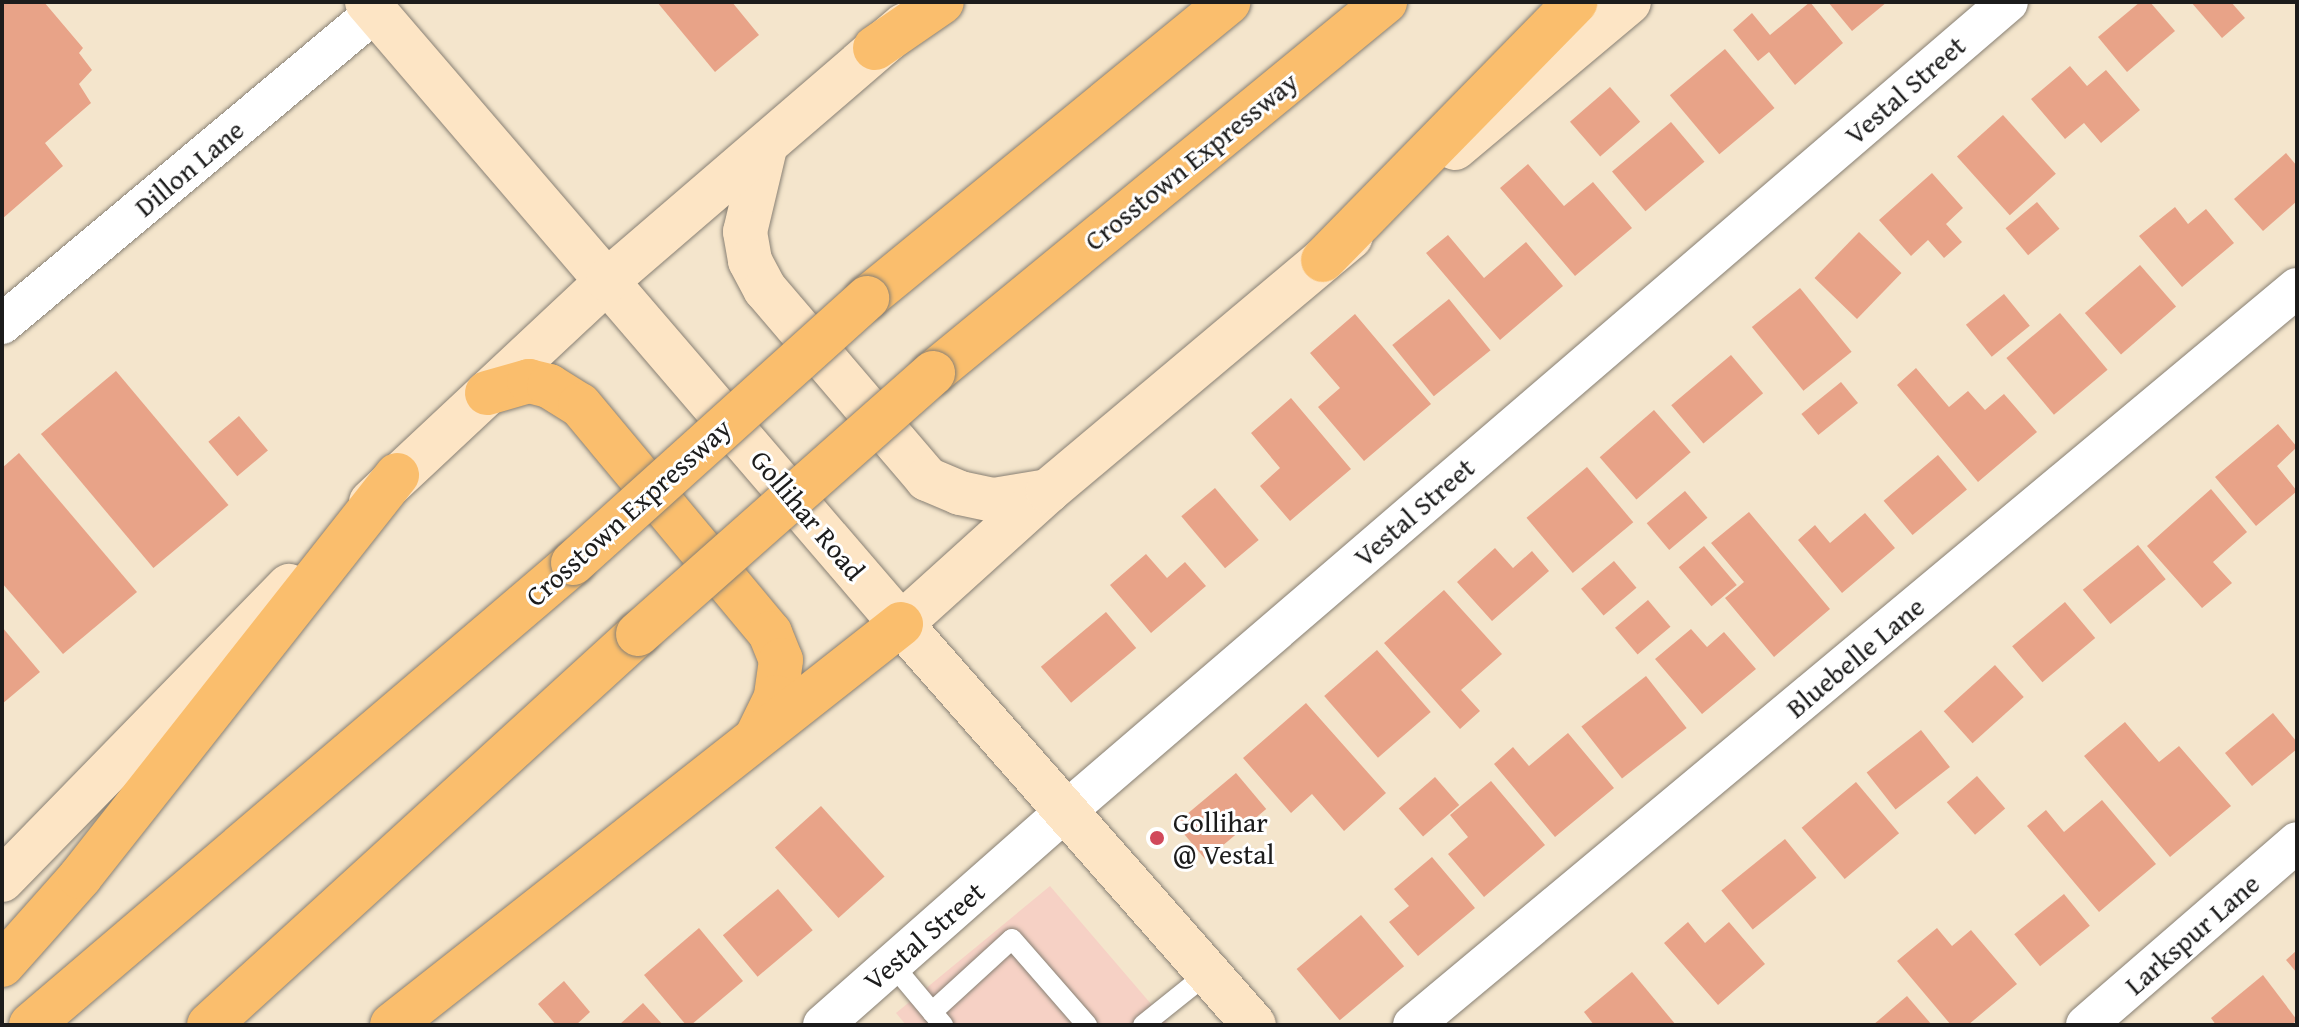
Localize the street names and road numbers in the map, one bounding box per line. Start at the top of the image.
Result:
street label: Vestal Street [1838,28,1972,152]
street label: Crosstown Expressway [1077,65,1305,257]
street label: Dillon Lane [127,113,251,223]
street label: Crosstown Expressway [518,411,738,613]
street label: Gollihar Road [744,443,872,587]
street label: Vestal Street [1347,450,1481,574]
street label: Bluebelle Lane [1779,589,1931,725]
street label: Larkspur Lane [2118,866,2266,1002]
street label: Vestal Street [857,874,991,998]

